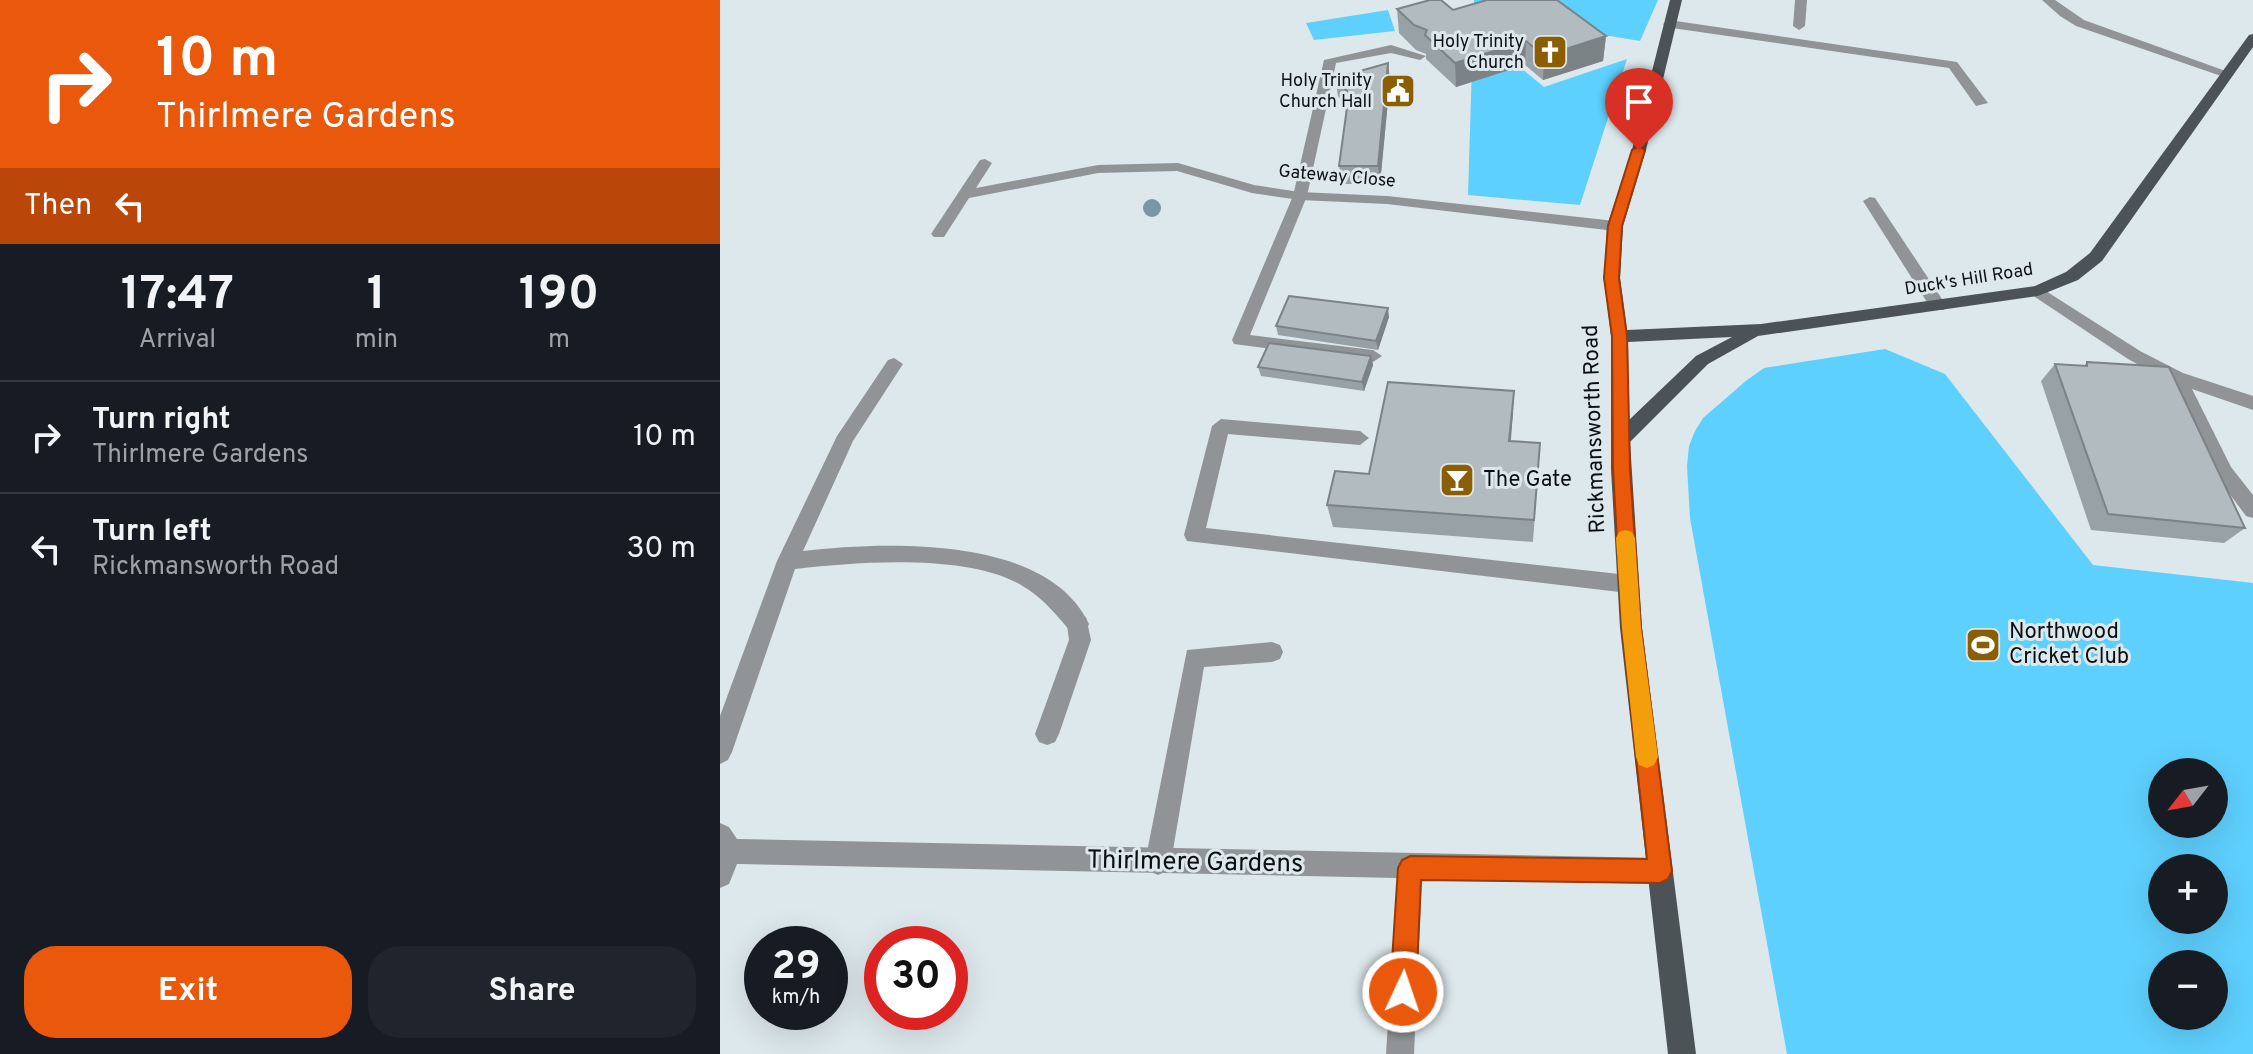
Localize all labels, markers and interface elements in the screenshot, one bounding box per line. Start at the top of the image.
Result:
text: 10 m [156,26,278,96]
place label: Holy Trinity Church [1432,31,1524,75]
icon: right [24,32,128,136]
church icon: Holy Trinity Church [1531,33,1569,71]
pin [1605,68,1673,150]
place label: Holy Trinity Church Hall [1279,70,1372,114]
public building icon: Holy Trinity Church Hall [1379,72,1417,110]
icon: arrive [1617,80,1661,124]
text: Thirlmere Gardens [156,95,456,141]
street label: Gateway Close [1277,160,1397,194]
icon: left [108,184,152,228]
text: Then [24,188,92,225]
street label: Duck's Hill Road [1903,258,2035,302]
text: 17:47 [121,266,234,326]
text: 1 [367,266,386,326]
text: 190 [519,266,599,326]
text: Arrival [139,324,216,357]
text: min [355,324,398,357]
text: m [548,324,570,357]
street label: Rickmansworth Road [1578,324,1612,534]
text: Turn right [92,402,230,439]
icon: right [24,415,68,459]
text: 10 m [633,419,696,456]
text: Thirlmere Gardens [92,439,308,472]
bar icon: The Gate [1438,461,1476,499]
place label: The Gate [1483,467,1572,494]
text: Turn left [92,514,212,551]
icon: left [24,527,68,571]
text: 30 m [627,531,696,568]
text: Rickmansworth Road [92,551,339,584]
place label: Northwood Cricket Club [2009,619,2129,671]
sports icon: Northwood Cricket Club [1964,626,2002,664]
north arrow [2148,758,2228,838]
map controls [2148,758,2228,1030]
street label: Thirlmere Gardens [1086,845,1304,881]
button: + [2148,854,2228,934]
speed limit sign: 30 [864,926,968,1030]
text: 29 [771,943,821,993]
button: Exit [24,946,352,1038]
button: Share [368,946,696,1038]
position arrow [1361,950,1445,1034]
button: − [2148,950,2228,1030]
text: km/h [772,985,820,1011]

